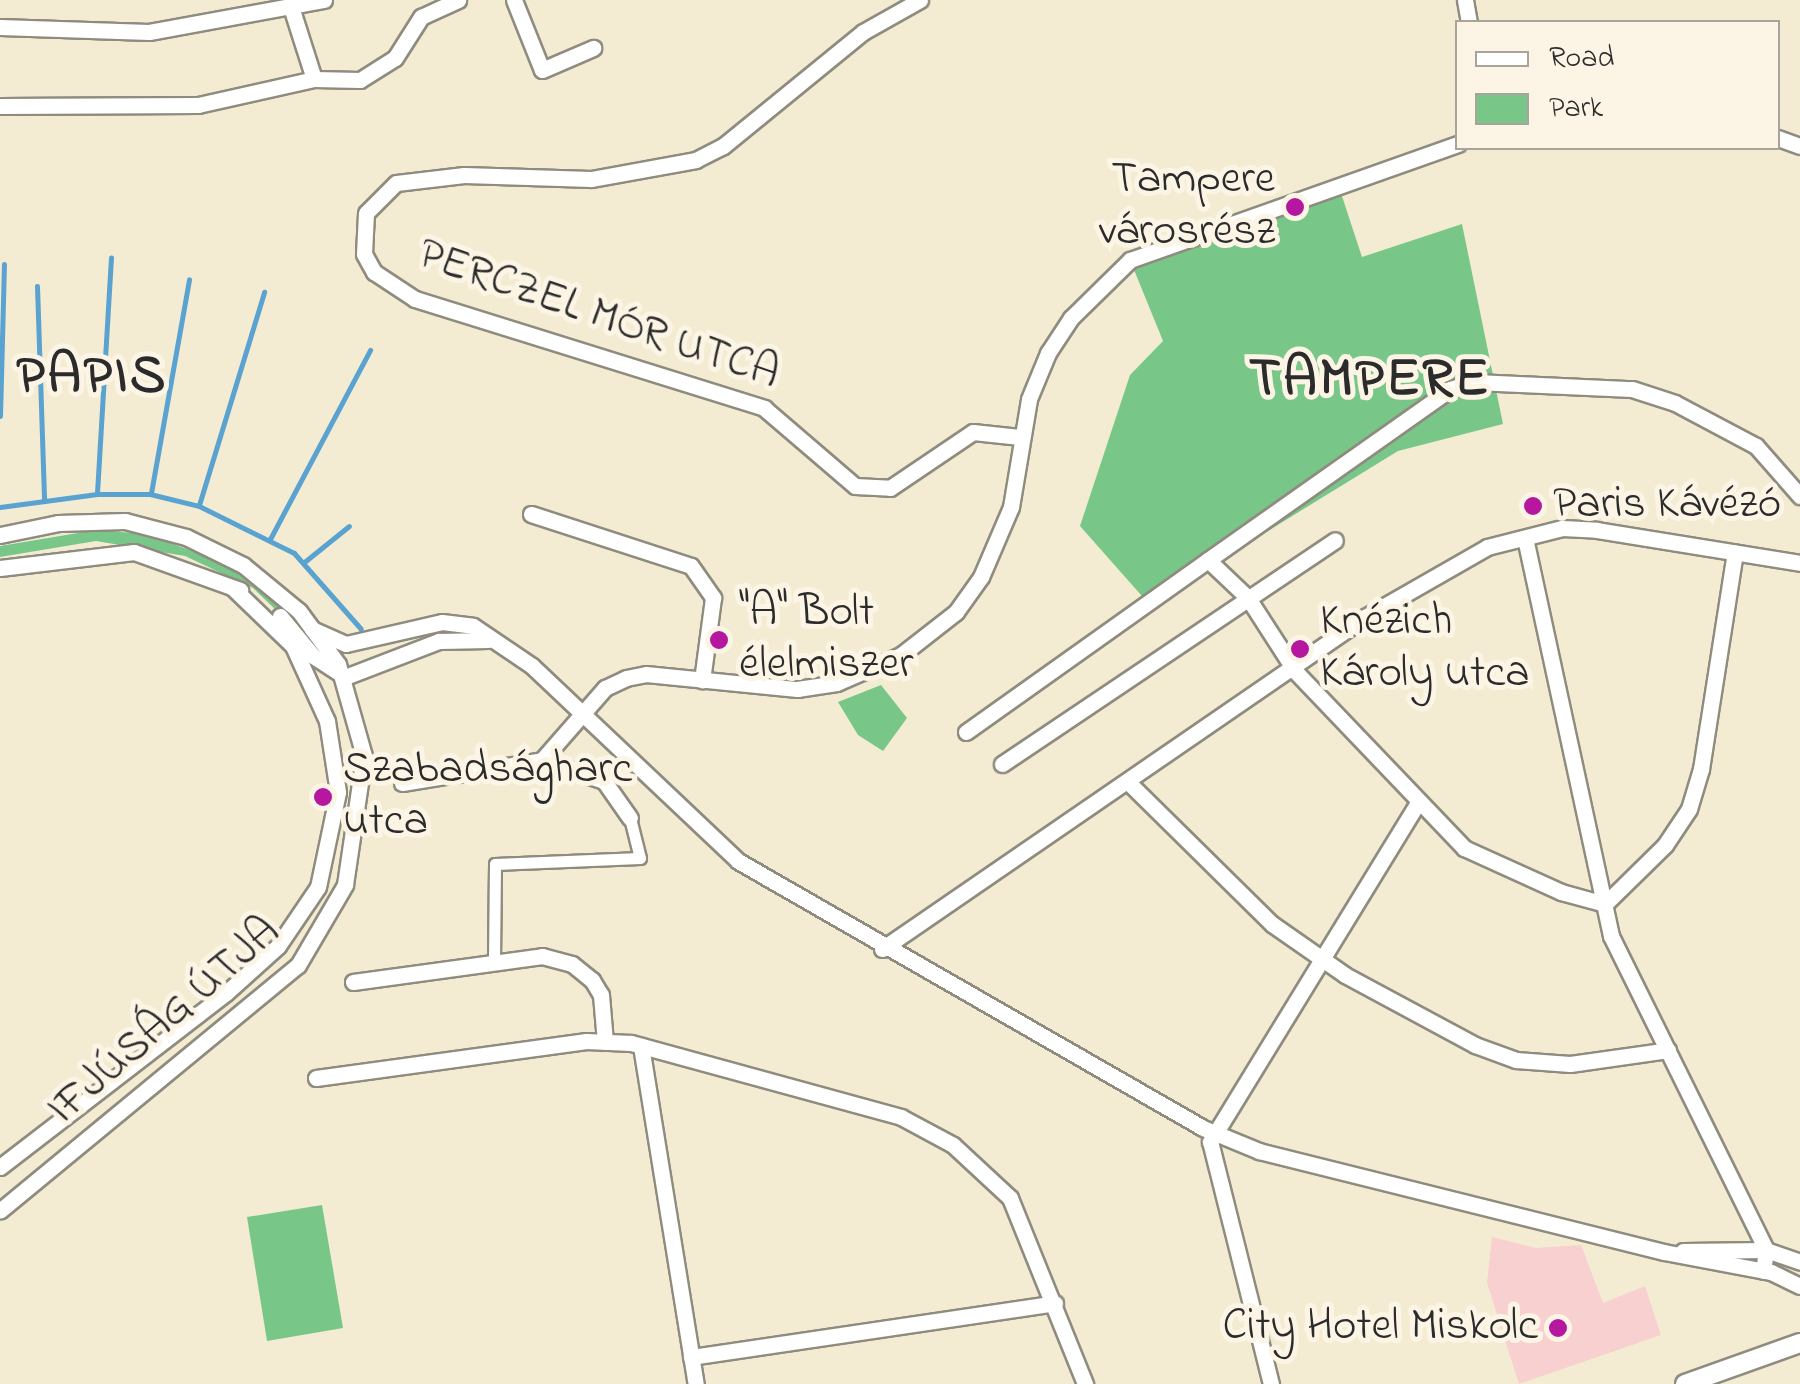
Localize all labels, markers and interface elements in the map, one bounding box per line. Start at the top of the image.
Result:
legend [1455,20,1780,150]
text: Road [1549,37,1614,81]
text: Park [1549,87,1603,131]
place label: Tampere városrész [1099,154,1275,260]
marker: Tampere városrész [1284,196,1306,218]
street label: PERCZEL MÓR UTCA [410,229,786,403]
district label: PAPIS [16,346,168,412]
district label: TAMPERE [1249,349,1491,415]
place label: Paris Kávézó [1553,479,1781,533]
marker: Paris Kávézó [1522,495,1544,517]
place label: "A" Bolt élelmiszer [739,587,913,693]
place label: Knézich Károly utca [1320,596,1529,702]
marker: "A" Bolt élelmiszer [708,629,730,651]
marker: Knézich Károly utca [1289,638,1311,660]
place label: Szabadságharc utca [343,744,632,850]
marker: Szabadságharc utca [312,786,334,808]
street label: IFJÚSÁG ÚTJA [38,906,292,1138]
place label: City Hotel Miskolc [1223,1301,1538,1355]
marker: City Hotel Miskolc [1547,1317,1569,1339]

